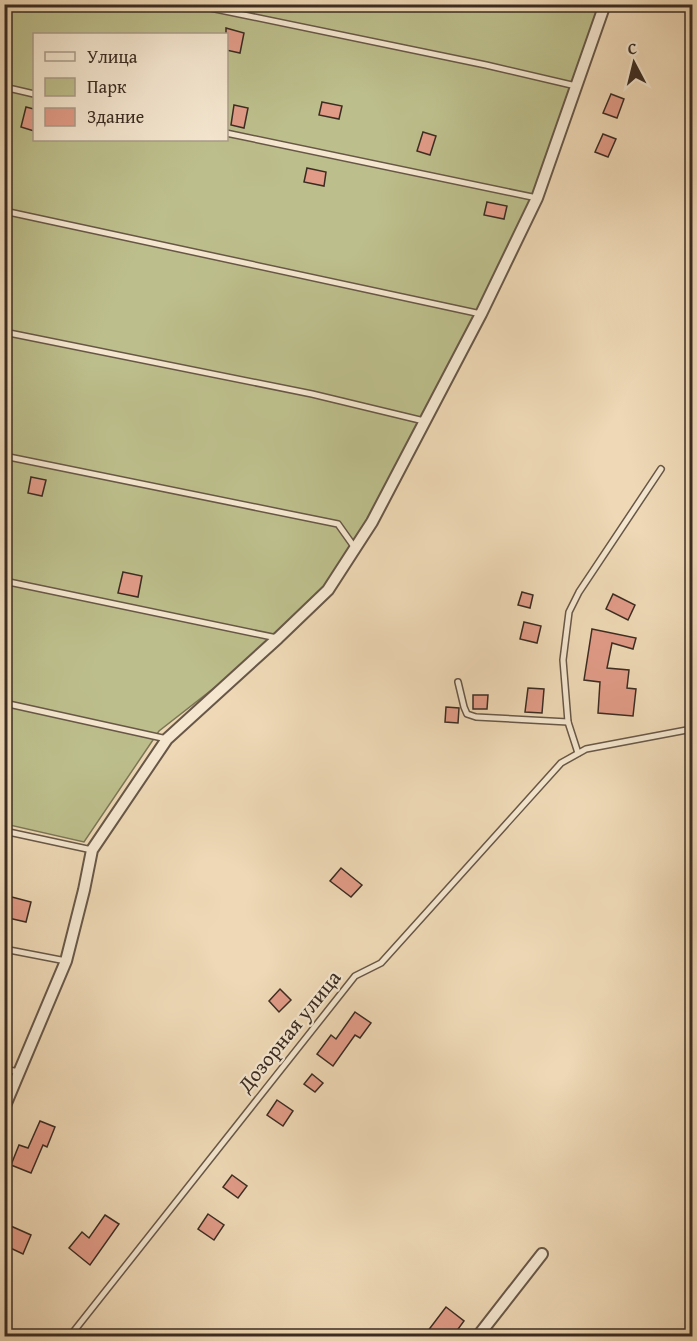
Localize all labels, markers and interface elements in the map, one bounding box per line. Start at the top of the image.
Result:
legend [33,33,228,141]
north arrow [604,33,664,93]
text: С [626,36,638,61]
text: Улица [87,43,138,70]
text: Парк [87,73,127,100]
text: Здание [87,103,144,130]
street label: Дозорная улица [229,963,348,1100]

